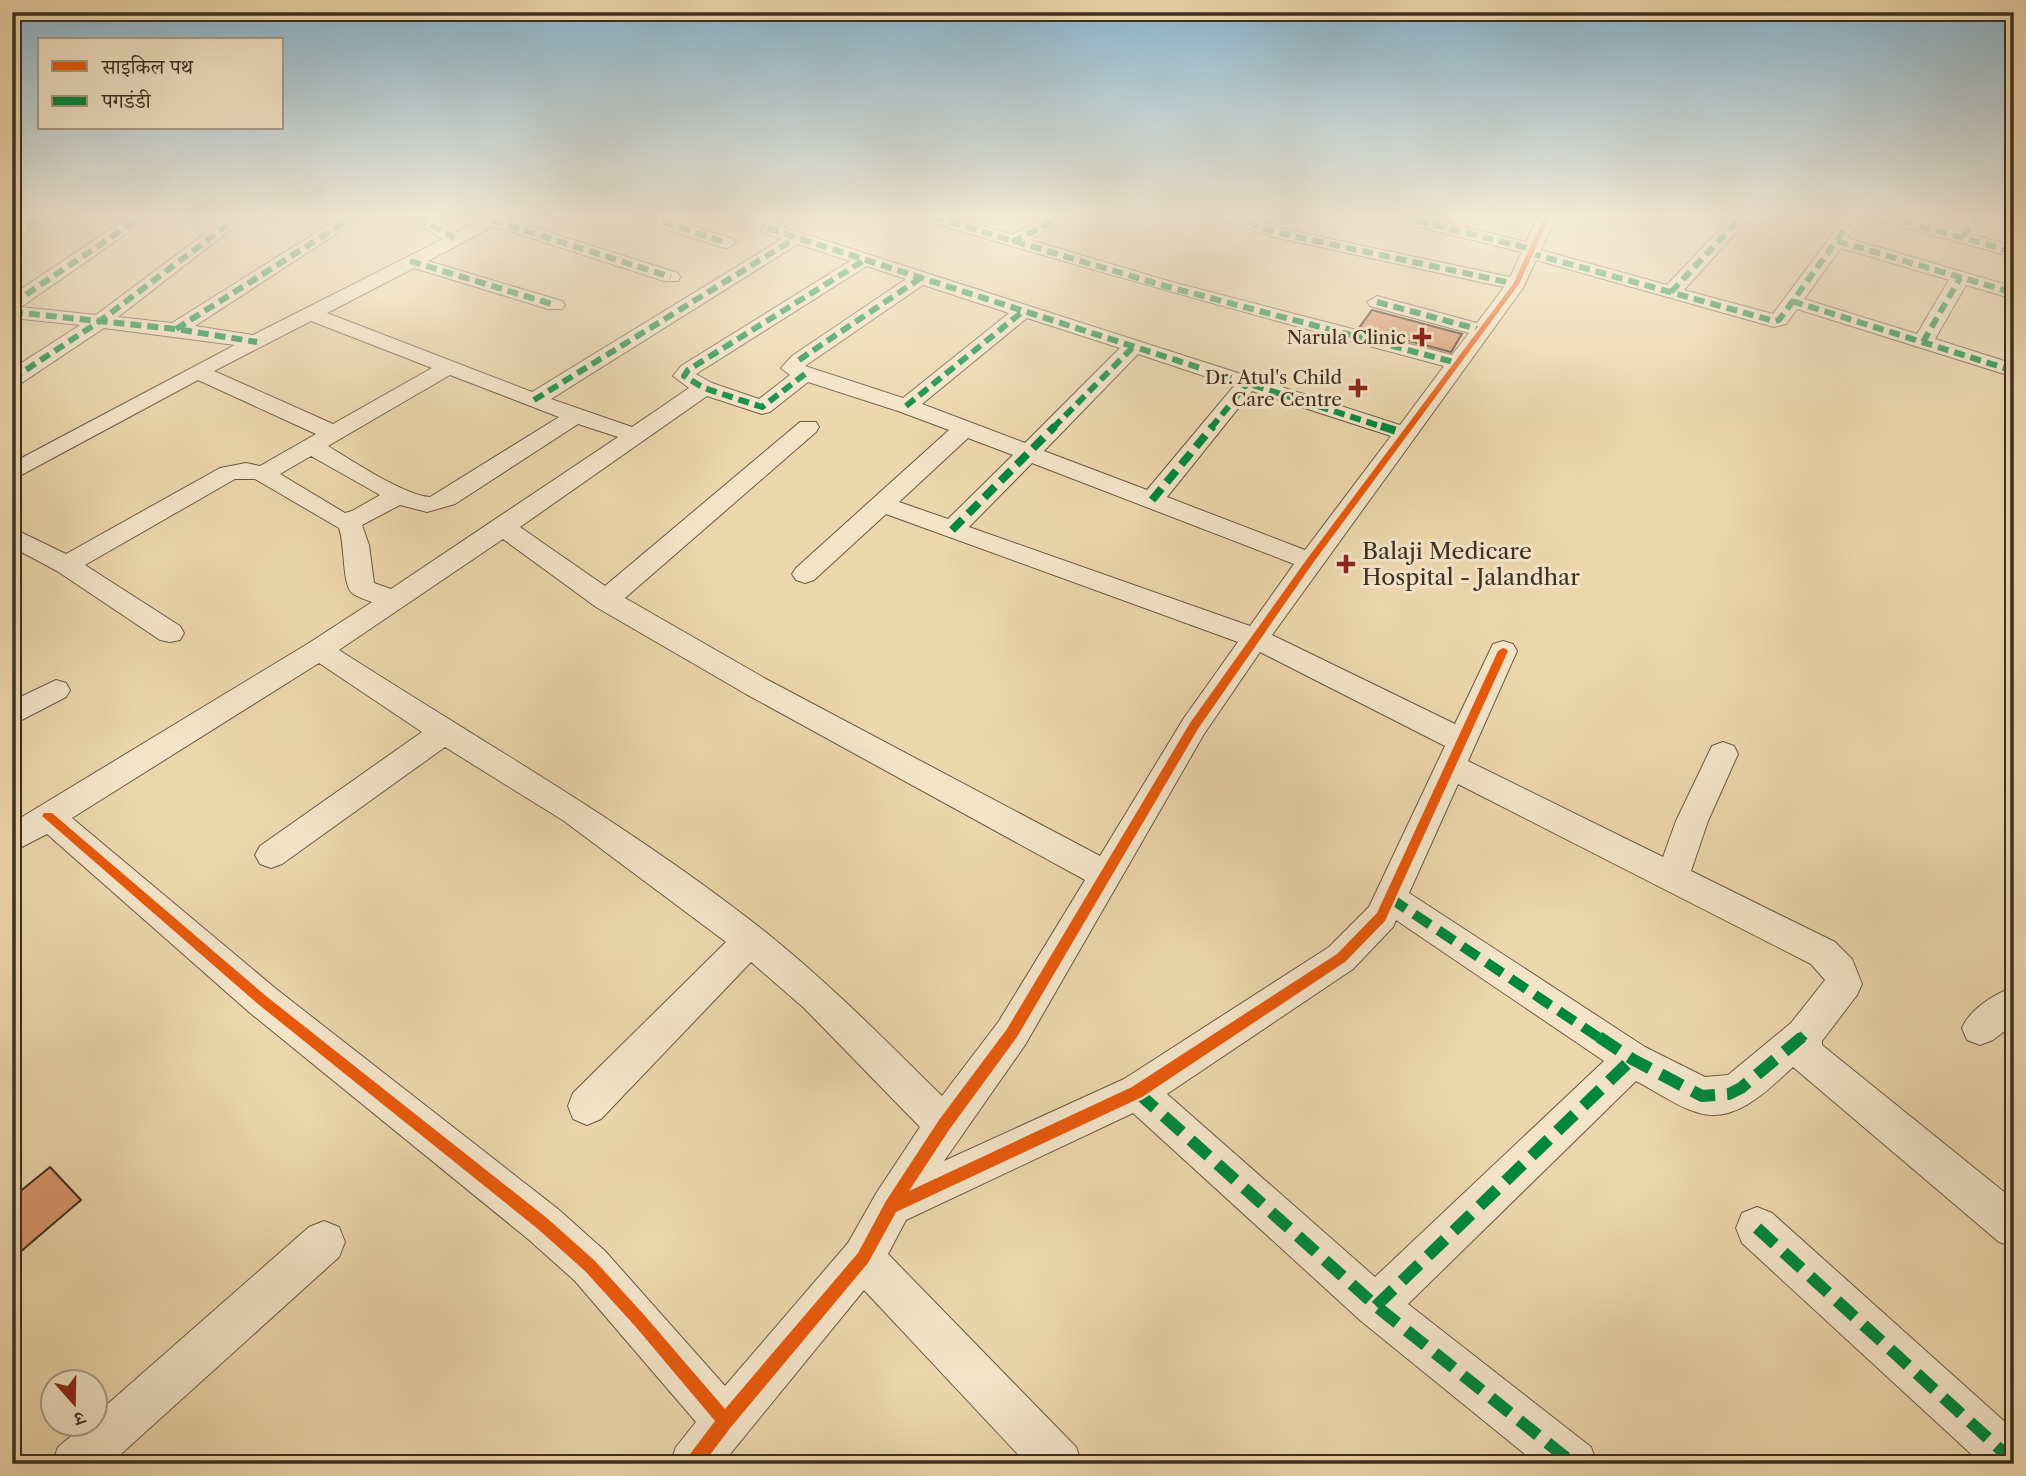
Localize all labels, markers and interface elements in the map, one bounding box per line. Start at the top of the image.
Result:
legend [38,38,284,130]
text: साइकिल पथ [101,54,195,79]
text: पगडंडी [101,88,152,113]
place label: Narula Clinic [1287,326,1406,349]
marker: Narula Clinic [1412,327,1432,347]
place label: Dr. Atul's Child Care Centre [1205,366,1342,411]
marker: Dr. Atul's Child Care Centre [1348,378,1368,398]
place label: Balaji Medicare Hospital - Jalandhar [1362,537,1580,591]
marker: Balaji Medicare Hospital - Jalandhar [1336,554,1356,574]
north arrow [38,1368,108,1438]
text: उ [70,1405,90,1431]

